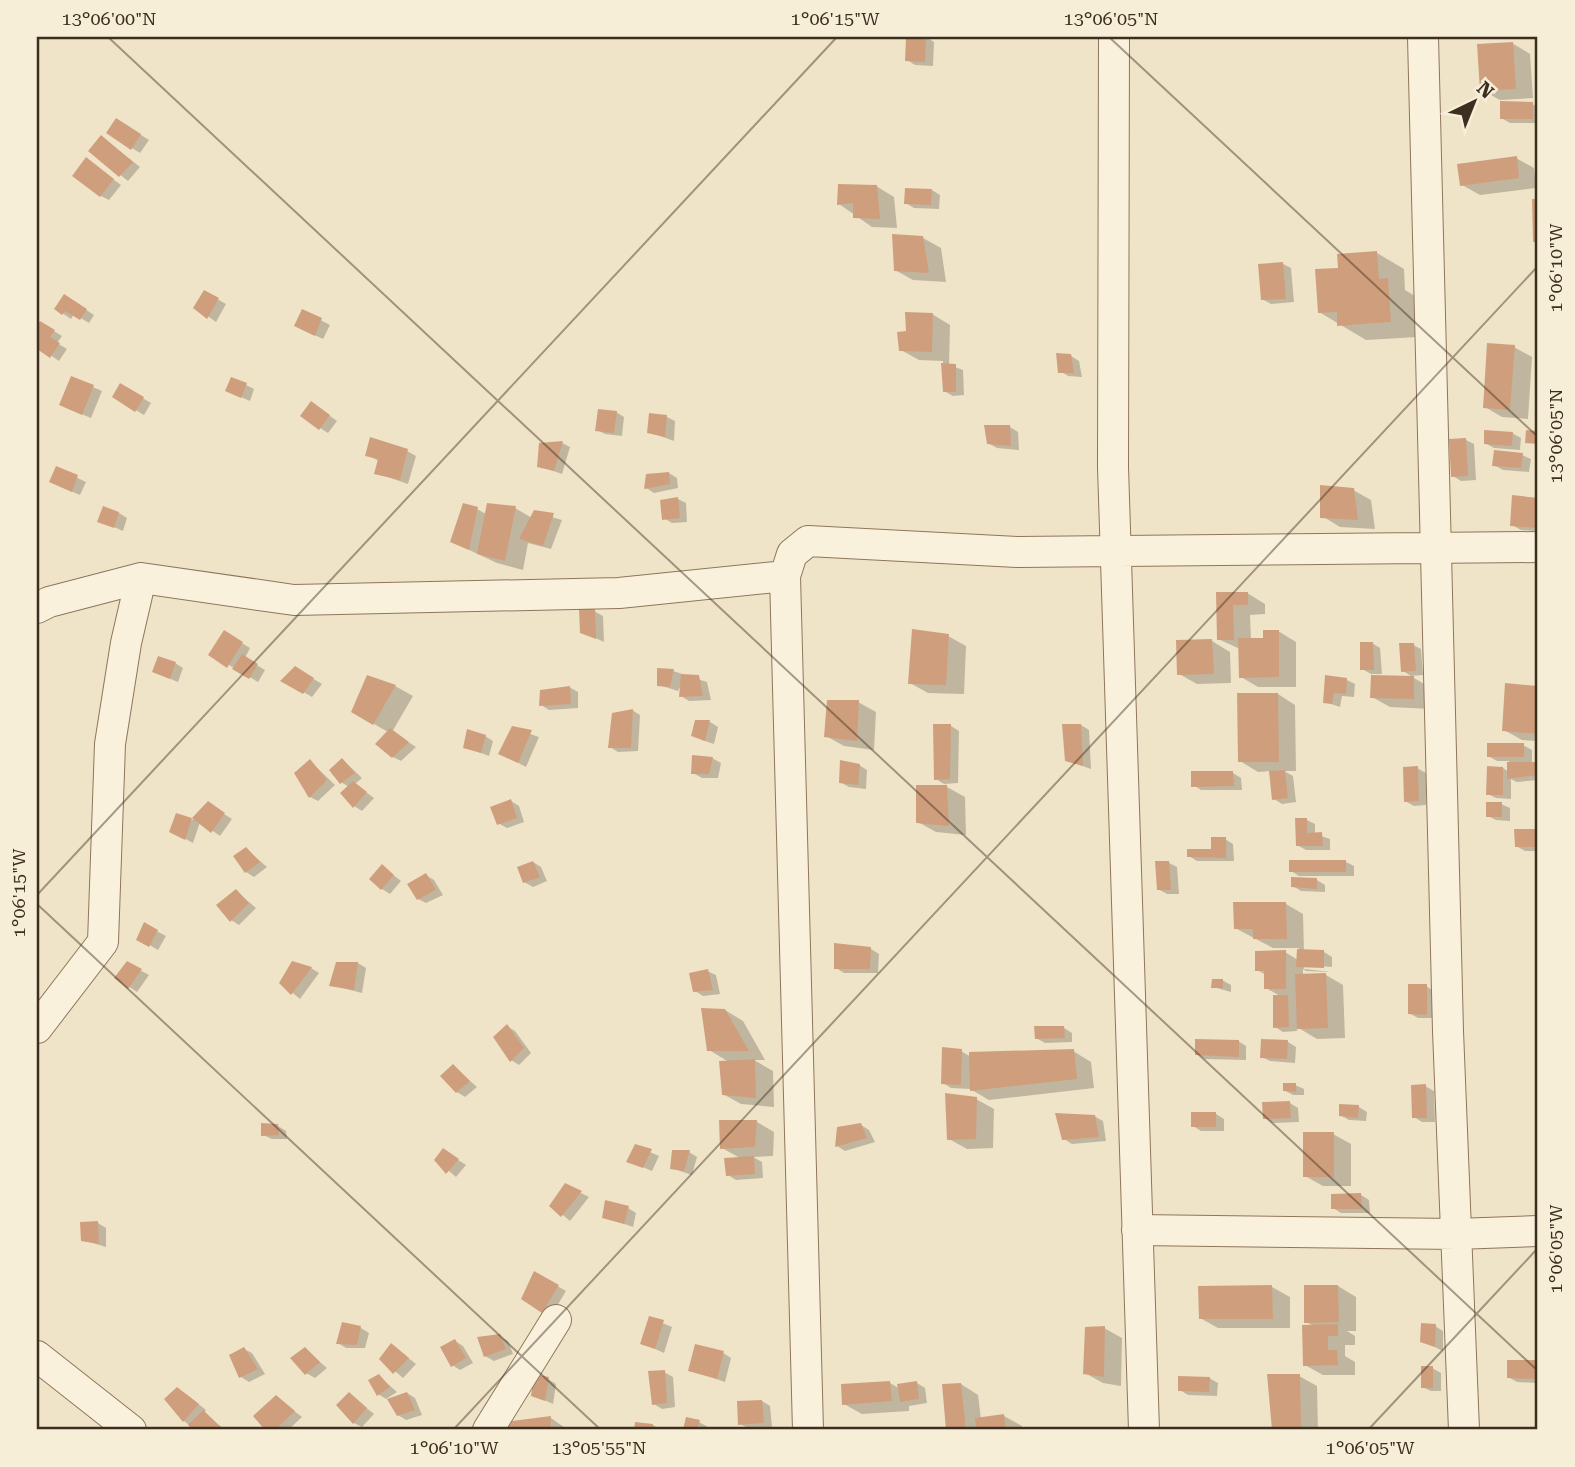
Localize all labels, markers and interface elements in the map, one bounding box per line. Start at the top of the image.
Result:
text: 13°06'00"N [62,8,156,29]
text: 1°06'15"W [791,8,880,29]
text: 13°06'05"N [1064,8,1158,29]
north arrow [1438,66,1508,136]
text: N [1472,77,1499,104]
text: 1°06'10"W [1545,223,1566,312]
text: 13°06'05"N [1545,389,1566,483]
text: 1°06'15"W [8,848,29,937]
text: 1°06'05"W [1545,1204,1566,1293]
text: 1°06'10"W [410,1437,499,1458]
text: 13°05'55"N [552,1437,646,1458]
text: 1°06'05"W [1326,1437,1415,1458]

